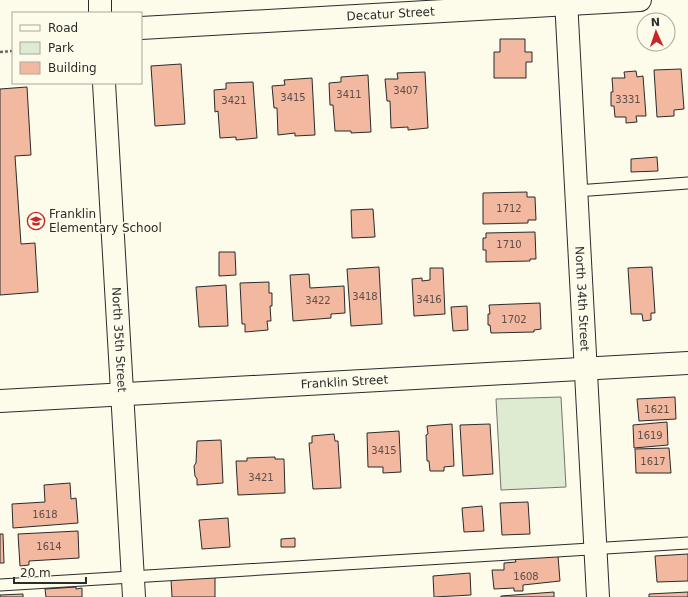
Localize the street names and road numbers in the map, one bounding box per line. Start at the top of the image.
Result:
street label: Decatur Street [346,5,435,23]
street label: North 34th Street [572,246,592,352]
street label: North 35th Street [109,287,129,393]
street label: Franklin Street [300,373,389,391]

